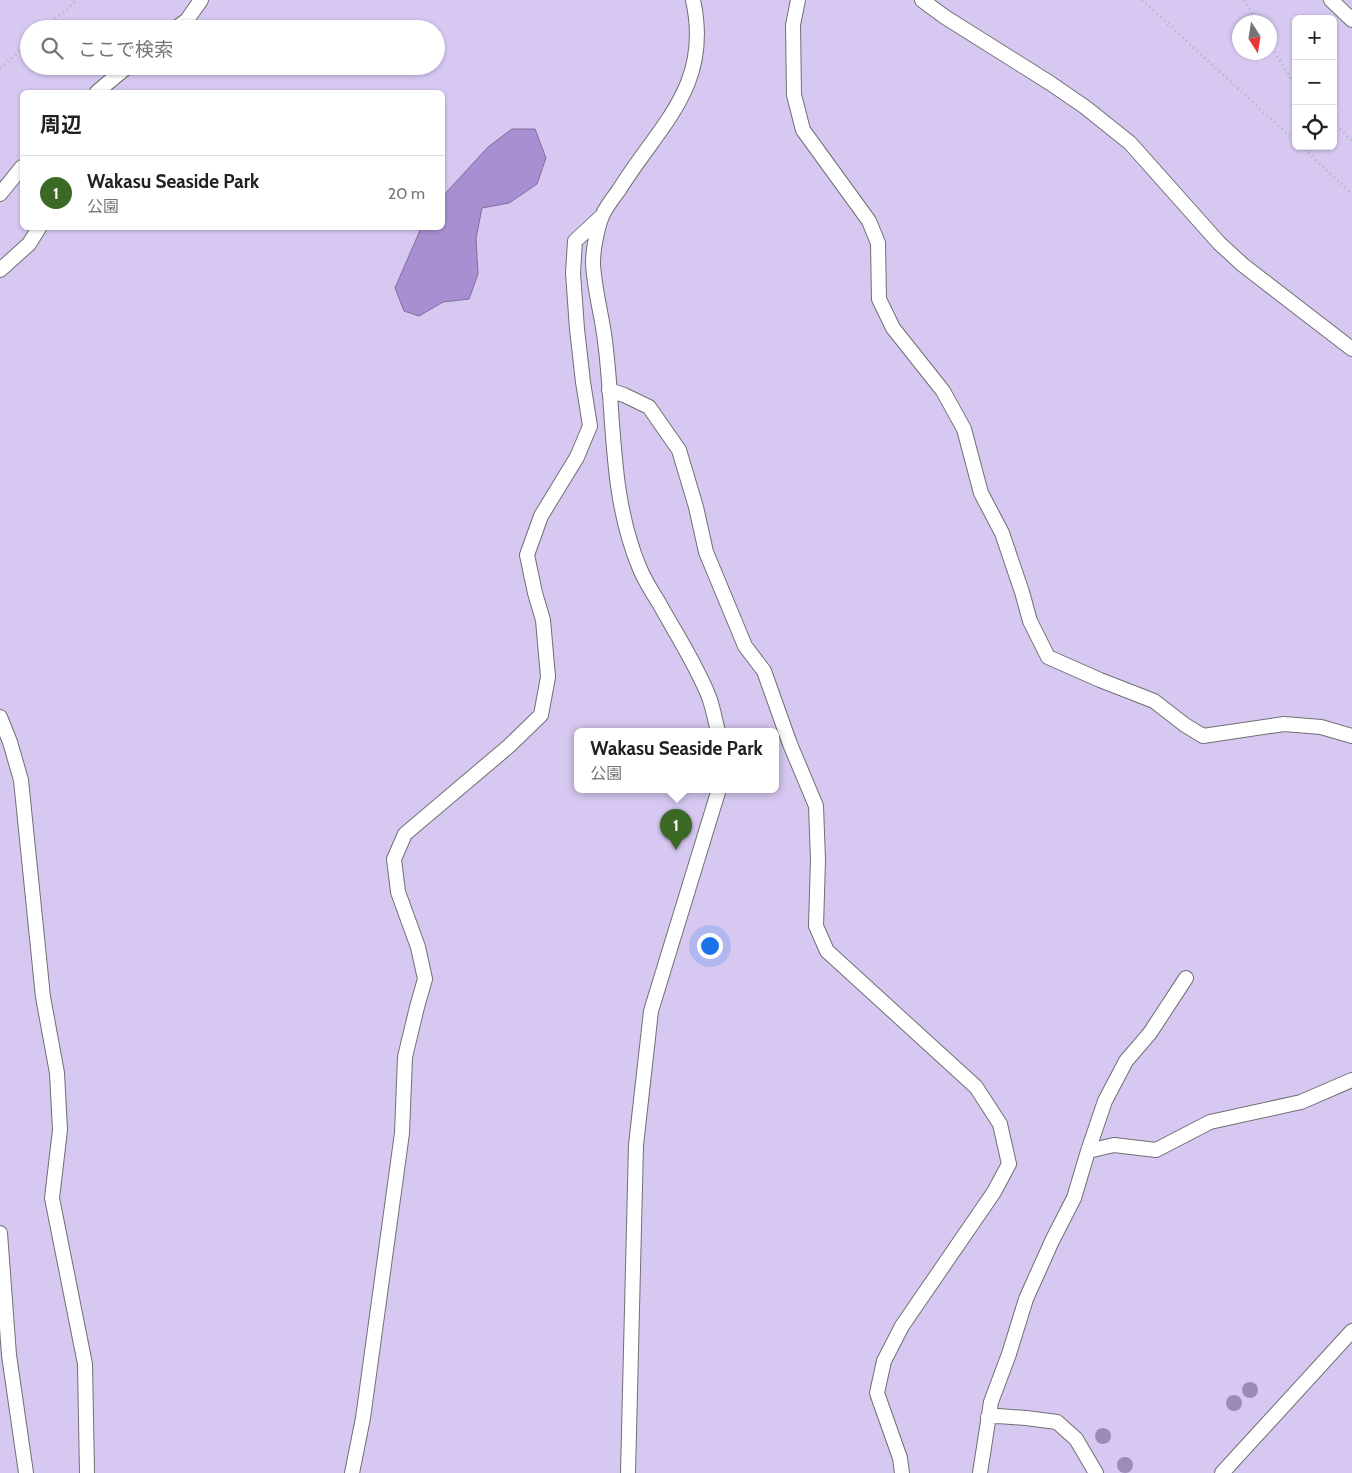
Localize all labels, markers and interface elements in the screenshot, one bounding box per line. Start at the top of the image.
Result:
north arrow [1232,15,1277,60]
map controls [1292,15,1337,150]
button: + [1292,15,1337,60]
search box [20,20,445,75]
icon: search [38,34,66,62]
text: ここで検索 [78,38,173,61]
button: − [1292,60,1337,105]
button: locate [1292,105,1337,150]
text: 周辺 [40,112,82,137]
text: Wakasu Seaside Park [87,170,259,193]
text: 1 [53,184,59,203]
text: 20 m [388,184,425,203]
text: 公園 [87,197,119,216]
popup [574,728,779,793]
text: Wakasu Seaside Park [590,737,763,760]
text: 公園 [590,764,622,783]
pin: 1 [660,809,692,850]
your location [697,933,723,959]

